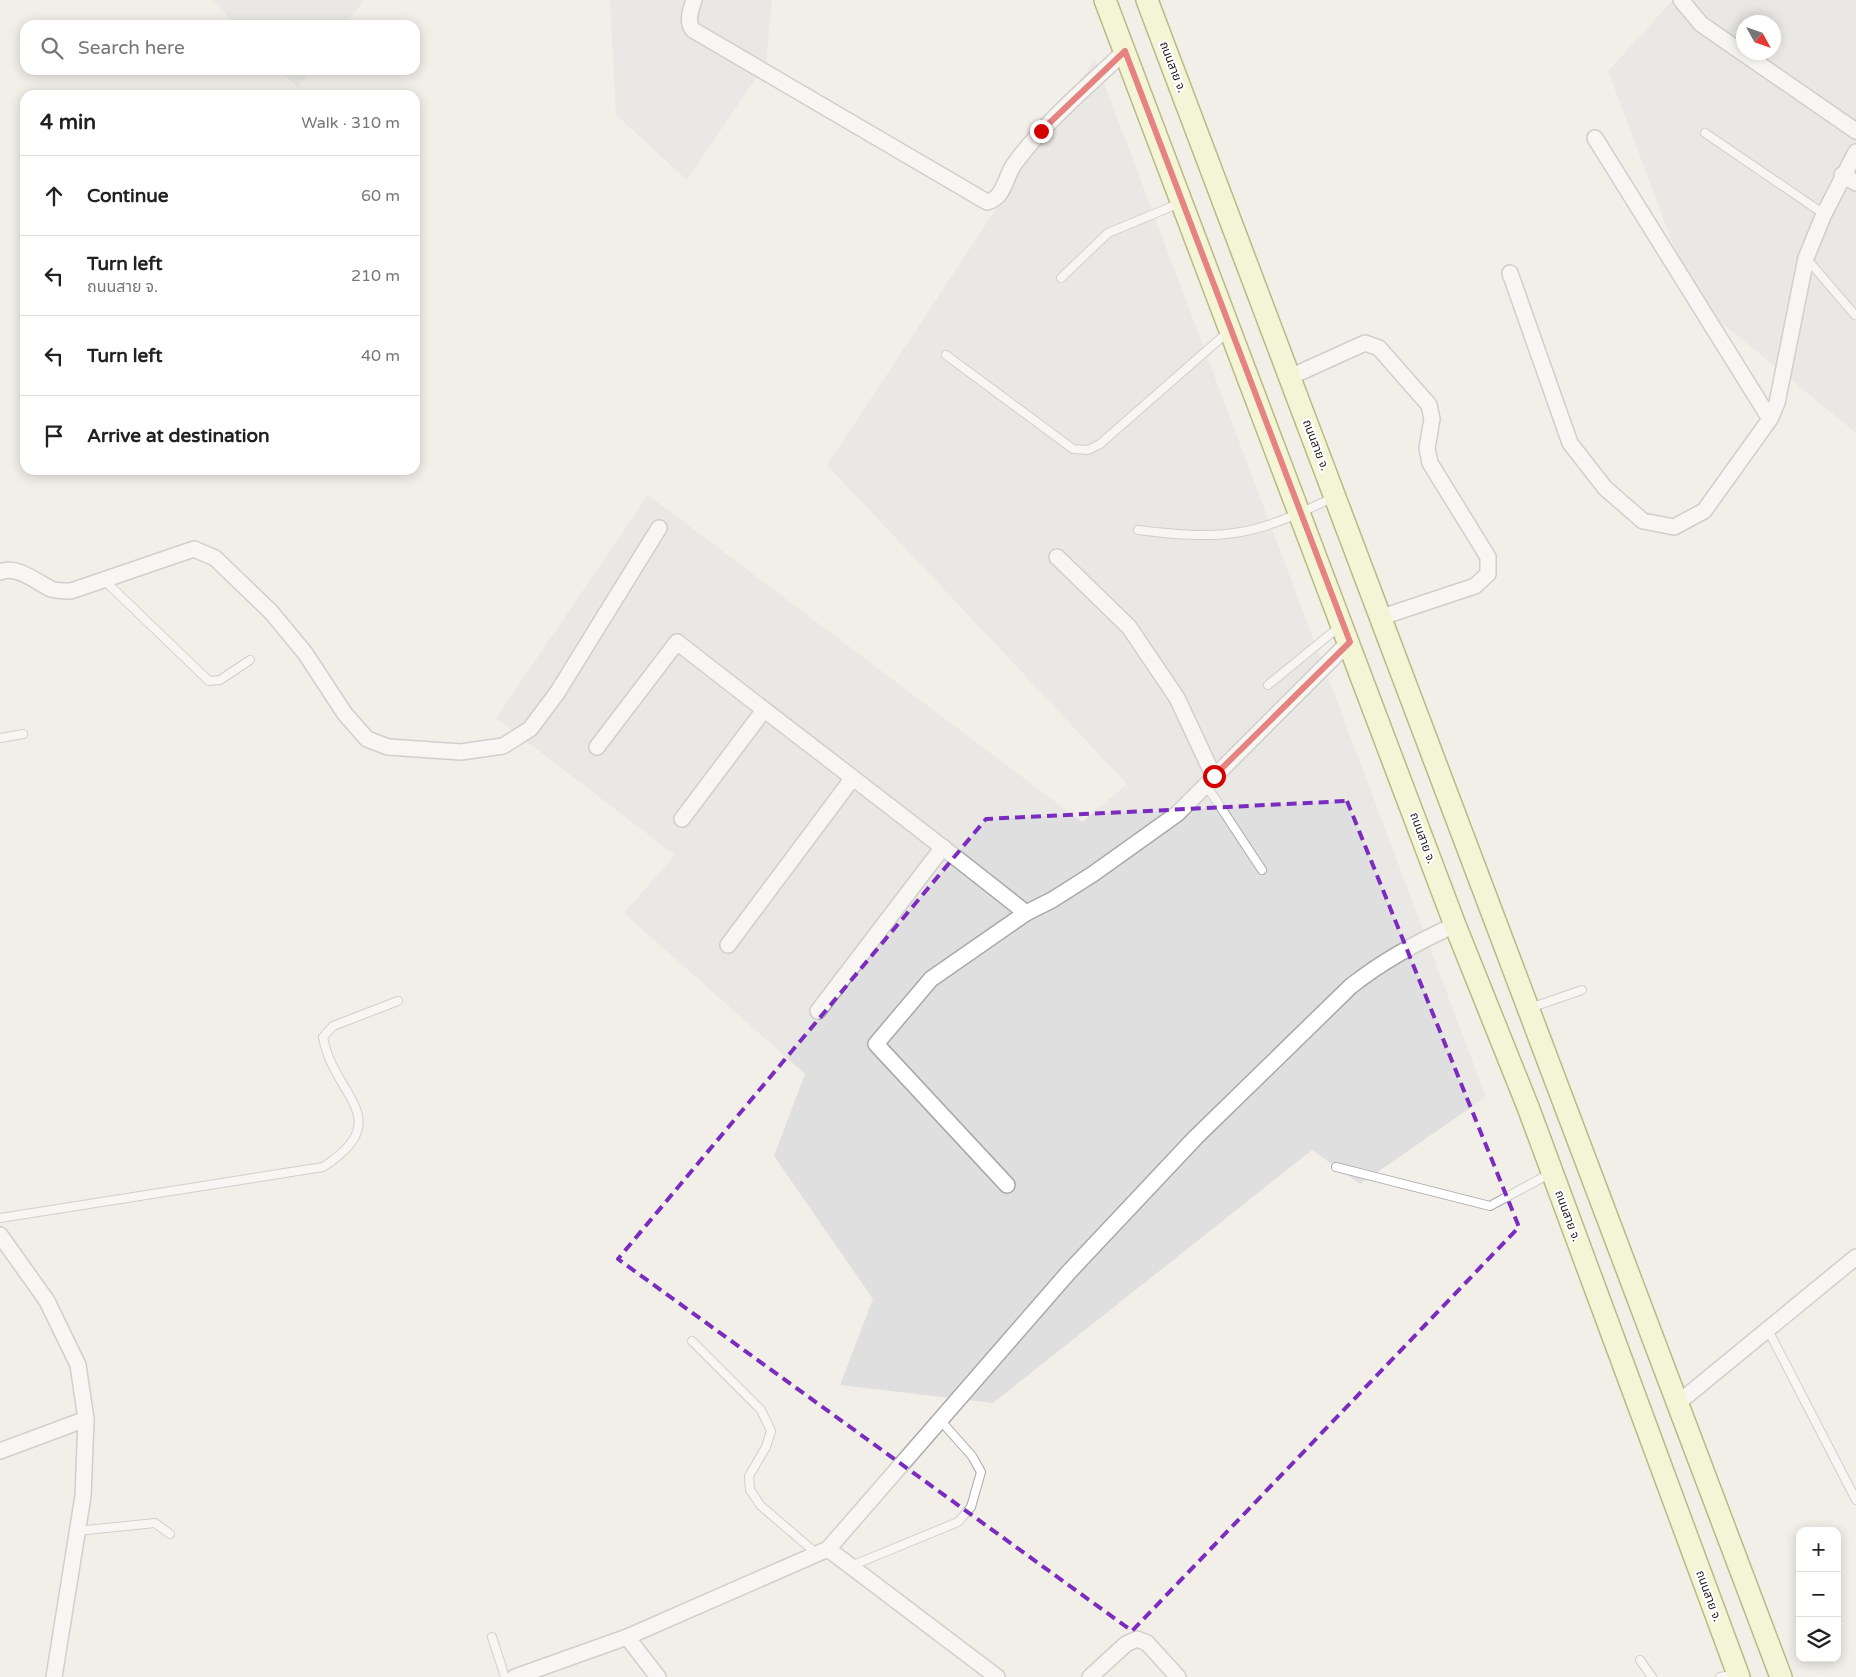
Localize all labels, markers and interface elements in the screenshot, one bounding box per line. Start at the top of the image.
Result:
north arrow [1736,15,1781,60]
search box [20,20,420,75]
icon: search [38,34,66,62]
text: Search here [78,37,185,59]
street label: ถนนสาย จ. [1157,40,1189,94]
text: 4 min [40,110,96,135]
text: Walk · 310 m [301,113,400,133]
route end [1030,120,1053,143]
icon: ahead [40,182,68,210]
text: Continue [87,185,169,207]
text: 60 m [361,186,400,206]
text: Turn left [87,253,163,275]
icon: left [40,262,68,290]
text: 210 m [351,266,400,286]
text: ถนนสาย จ. [87,277,158,297]
icon: left [40,342,68,370]
text: Turn left [87,345,163,367]
text: 40 m [361,346,400,366]
street label: ถนนสาย จ. [1300,418,1332,472]
icon: arrive [40,422,68,450]
text: Arrive at destination [87,425,270,447]
route start [1203,765,1226,788]
street label: ถนนสาย จ. [1407,810,1439,866]
street label: ถนนสาย จ. [1552,1188,1584,1244]
map controls [1796,1527,1841,1662]
button: + [1796,1527,1841,1572]
street label: ถนนสาย จ. [1693,1568,1725,1624]
button: − [1796,1572,1841,1617]
button: layers [1796,1617,1841,1662]

